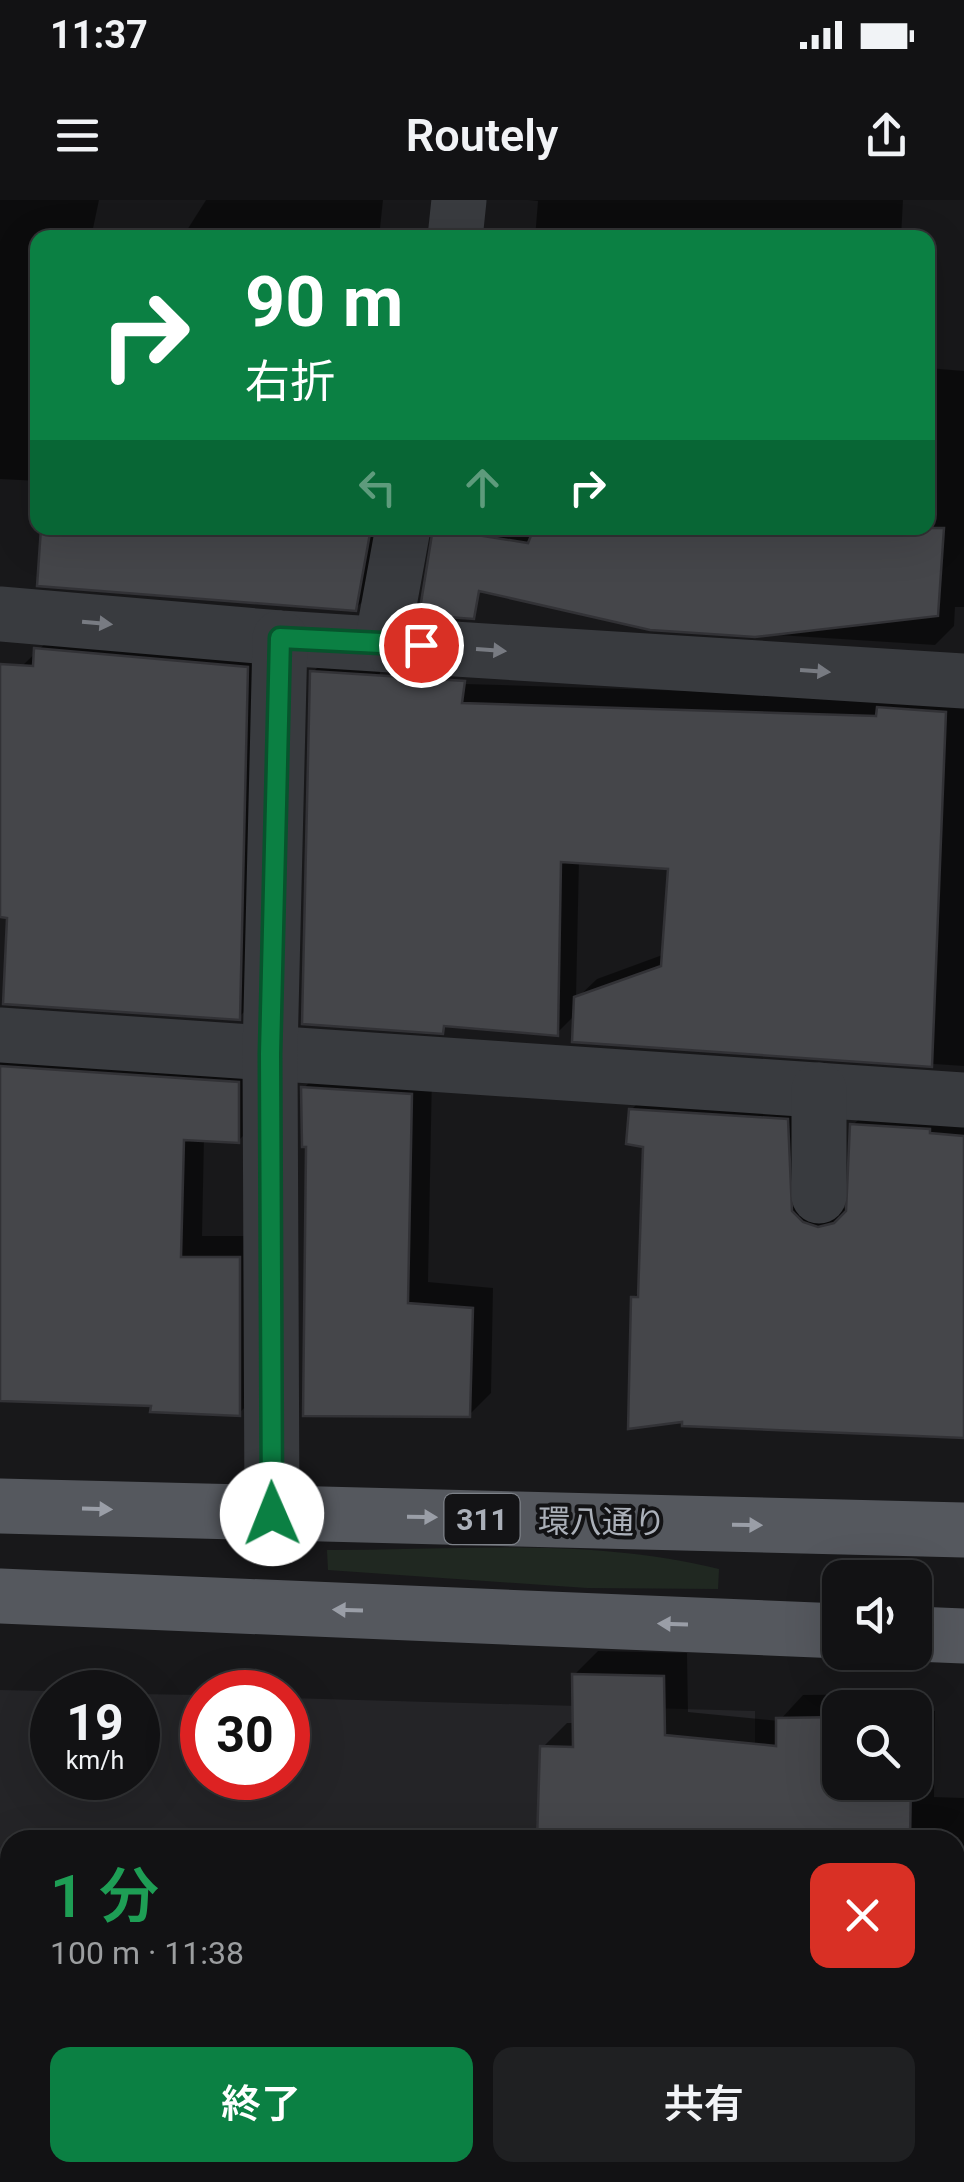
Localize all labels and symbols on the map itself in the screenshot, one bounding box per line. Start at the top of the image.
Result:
pin [379,603,464,688]
one-way arrow [82,615,114,631]
one-way arrow [476,642,508,658]
one-way arrow [800,663,832,679]
position arrow [220,1462,324,1566]
road number: 311 [444,1494,520,1544]
one-way arrow [82,1501,114,1517]
street label: 環八通り [538,1502,666,1542]
one-way arrow [407,1510,439,1526]
one-way arrow [732,1518,764,1534]
one-way arrow [331,1602,363,1618]
one-way arrow [656,1615,688,1631]
speed limit sign: 30 [180,1670,310,1800]

